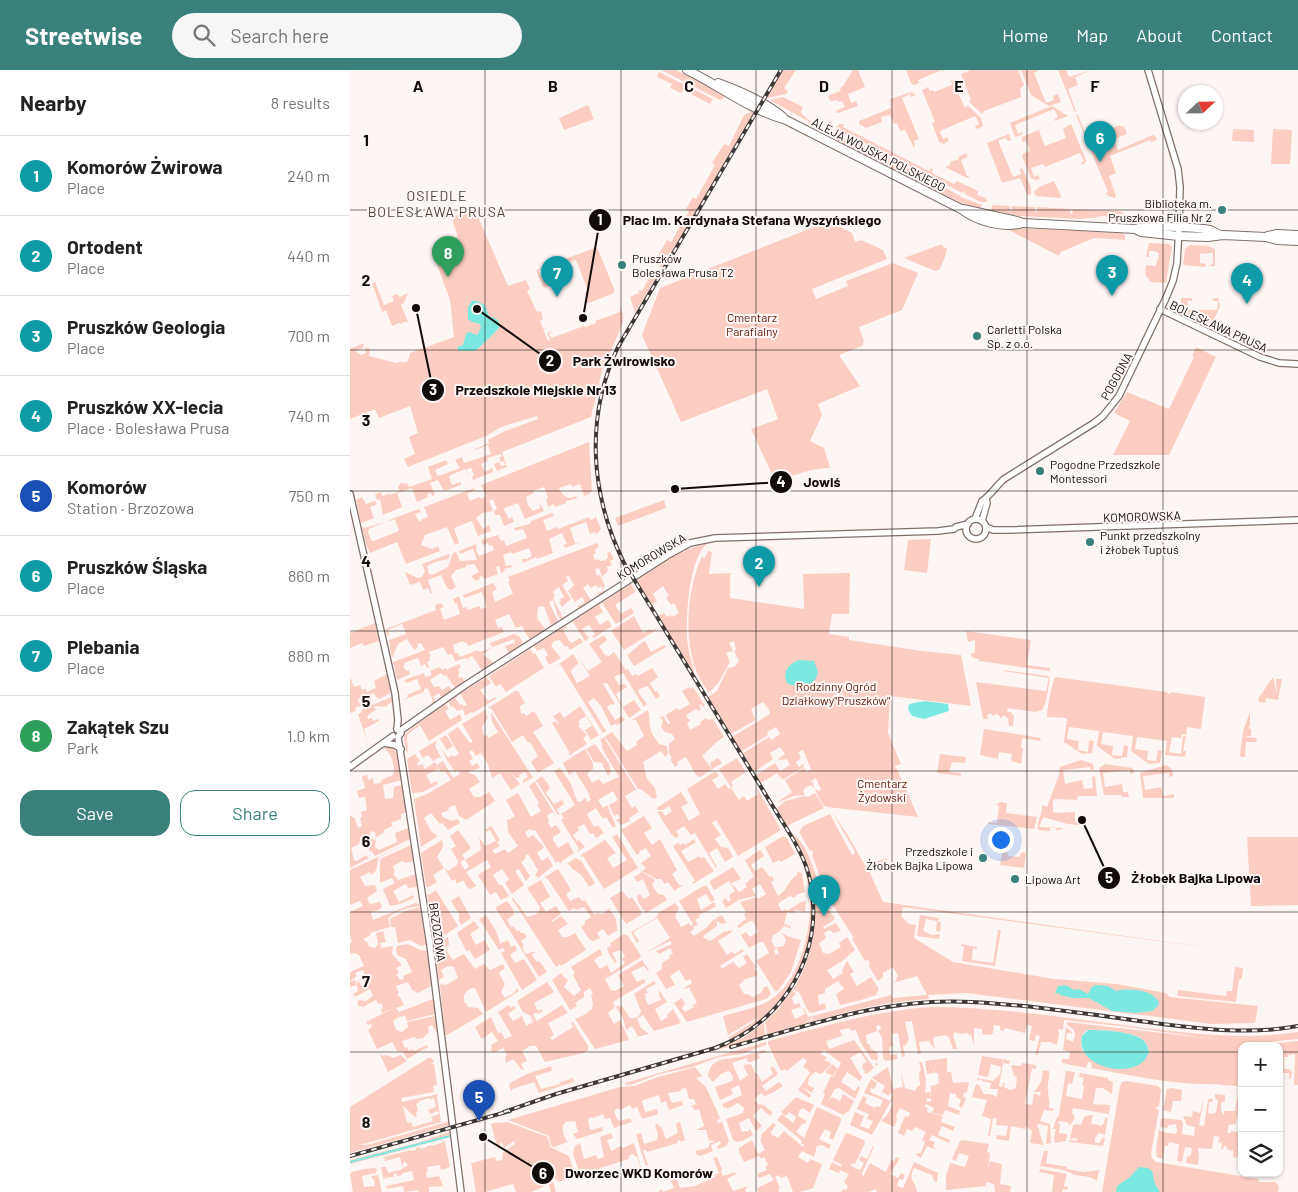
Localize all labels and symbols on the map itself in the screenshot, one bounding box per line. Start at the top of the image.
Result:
text: A [413,76,424,95]
text: B [548,76,558,95]
text: C [684,76,694,95]
text: D [819,76,829,95]
text: E [954,76,964,95]
text: F [1091,76,1100,95]
north arrow [1178,85,1223,130]
street label: ALEJA WOJSKA POLSKIEGO [810,114,948,194]
pin: 6 [1084,121,1116,162]
text: 1 [363,130,369,149]
district label: OSIEDLE BOLESŁAWA PRUSA [368,187,506,220]
place label: Biblioteka m. Pruszkowa Filia Nr 2 [1108,196,1212,224]
marker: Biblioteka m. Pruszkowa Filia Nr 2 [1216,204,1228,216]
callout: Plac im. Kardynała Stefana Wyszyńskiego [588,205,891,234]
text: 1 [597,210,603,228]
text: Plac im. Kardynała Stefana Wyszyńskiego [623,211,881,228]
pin: 8 [432,236,464,277]
place label: Pruszków Bolesława Prusa T2 [632,251,734,279]
pin: 3 [1096,255,1128,296]
pin: 7 [541,256,573,297]
marker: Pruszków Bolesława Prusa T2 [616,259,628,271]
pin: 4 [1231,263,1263,304]
text: 2 [362,270,371,289]
street label: BOLESŁAWA PRUSA [1168,297,1270,355]
park label: Cmentarz Parafialny [726,310,778,338]
place label: Carletti Polska Sp. z o.o. [987,322,1062,350]
marker: Carletti Polska Sp. z o.o. [971,330,983,342]
callout: Park Żwirowisko [538,346,685,375]
street label: POGODNA [1097,350,1135,402]
text: 2 [546,351,554,369]
text: Park Żwirowisko [573,352,675,369]
callout: Przedszkole Miejskie Nr 13 [421,376,627,405]
text: 3 [429,380,437,398]
text: Przedszkole Miejskie Nr 13 [455,381,617,398]
text: 3 [362,410,370,429]
place label: Pogodne Przedszkole Montessori [1050,457,1161,485]
marker: Pogodne Przedszkole Montessori [1034,465,1046,477]
callout: Jowiś [768,467,851,496]
text: 4 [776,472,786,490]
text: Jowiś [803,473,841,490]
street label: KOMOROWSKA [1103,508,1181,524]
place label: Punkt przedszkolny i żłobek Tuptuś [1100,528,1201,556]
street label: KOMOROWSKA [614,530,688,582]
marker: Punkt przedszkolny i żłobek Tuptuś [1084,536,1096,548]
pin: 2 [743,546,775,587]
text: 4 [361,551,371,570]
park label: Rodzinny Ogród Działkowy"Pruszków" [782,679,890,707]
text: 5 [362,691,371,710]
park label: Cmentarz Żydowski [857,776,907,804]
your location [988,827,1014,853]
text: 6 [362,831,371,850]
place label: Przedszkole i Żłobek Bajka Lipowa [866,844,973,872]
marker: Przedszkole i Żłobek Bajka Lipowa [977,852,989,864]
callout: Żłobek Bajka Lipowa [1096,863,1270,892]
text: 5 [1105,868,1113,886]
text: Żłobek Bajka Lipowa [1131,869,1261,886]
place label: Lipowa Art [1025,872,1081,886]
marker: Lipowa Art [1009,873,1021,885]
pin: 1 [808,875,840,916]
street label: BRZOZOWA [427,902,449,962]
text: 7 [362,971,370,990]
pin: 5 [463,1080,495,1121]
text: 8 [362,1112,371,1131]
callout: Dworzec WKD Komorów [530,1159,723,1188]
text: 6 [539,1164,547,1182]
text: Dworzec WKD Komorów [565,1164,713,1181]

